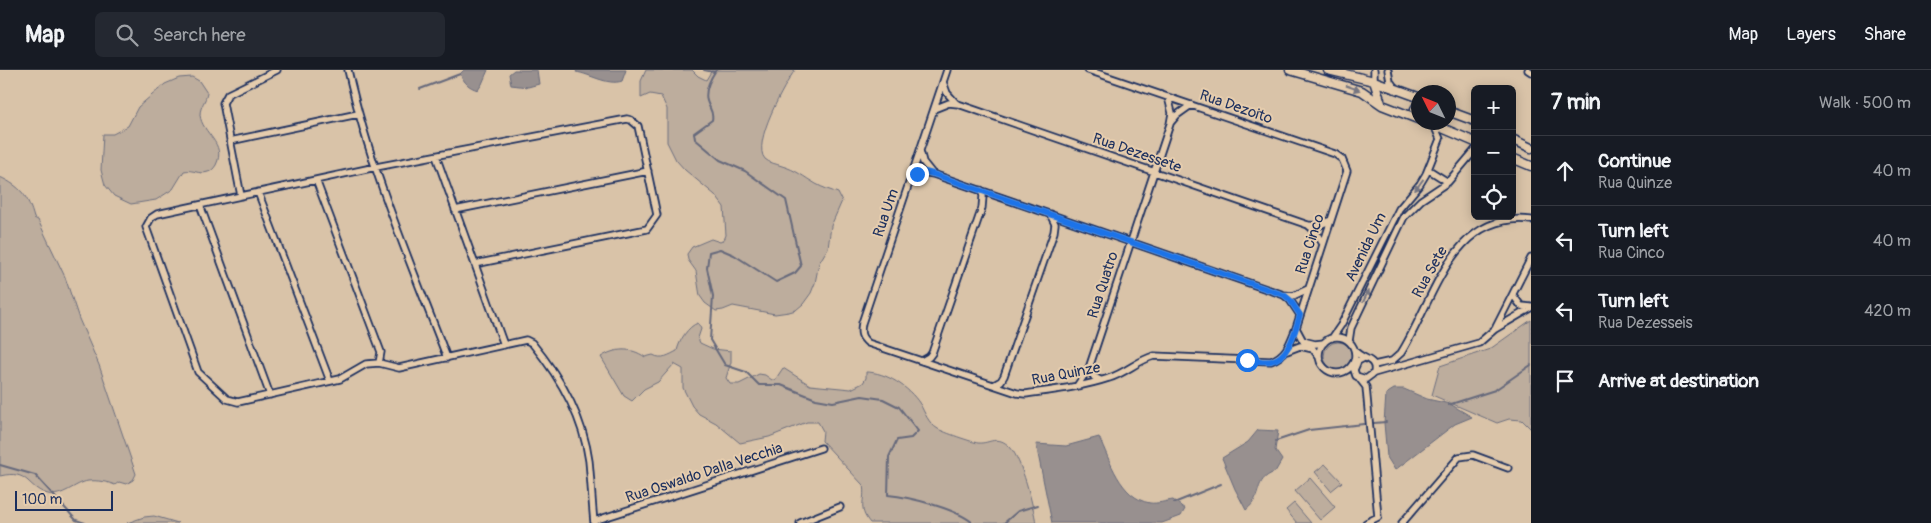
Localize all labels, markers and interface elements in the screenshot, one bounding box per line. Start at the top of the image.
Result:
search box [95,12,445,57]
text: Map [25,20,65,49]
icon: search [113,21,141,49]
text: Search here [153,23,246,47]
text: Map [1729,23,1758,46]
text: Layers [1786,23,1836,46]
text: Share [1864,23,1906,46]
one-way arrow [1346,85,1361,93]
north arrow [1411,85,1456,130]
map controls [1471,85,1516,220]
button: + [1471,85,1516,130]
street label: Rua Dezoito [1197,86,1275,128]
text: 7 min [1551,89,1601,116]
text: Walk · 500 m [1819,93,1911,113]
street label: Rua Dezessete [1090,129,1184,177]
button: − [1471,130,1516,175]
text: Continue [1598,149,1671,173]
icon: ahead [1551,157,1579,185]
text: 40 m [1873,161,1911,181]
route end [906,163,929,186]
text: Rua Quinze [1598,173,1672,193]
button: locate [1471,175,1516,220]
one-way arrow [1414,178,1424,192]
street label: Rua Um [869,186,903,240]
street label: Avenida Um [1341,209,1391,285]
street label: Rua Cinco [1291,211,1329,277]
text: Turn left [1598,219,1668,243]
icon: left [1551,227,1579,255]
text: 40 m [1873,231,1911,251]
street label: Rua Sete [1408,242,1452,301]
text: Rua Cinco [1598,243,1665,263]
street label: Rua Quatro [1083,249,1123,321]
one-way arrow [1362,289,1370,304]
text: Turn left [1598,289,1668,313]
icon: left [1551,297,1579,325]
text: 420 m [1864,301,1911,321]
text: Rua Dezesseis [1598,313,1693,333]
route start [1236,349,1259,372]
street label: Rua Quinze [1030,358,1102,390]
icon: arrive [1551,367,1579,395]
text: Arrive at destination [1598,369,1759,393]
street label: Rua Oswaldo Dalla Vecchia [623,439,785,507]
scale bar [15,488,112,511]
text: 100 m [22,491,62,508]

